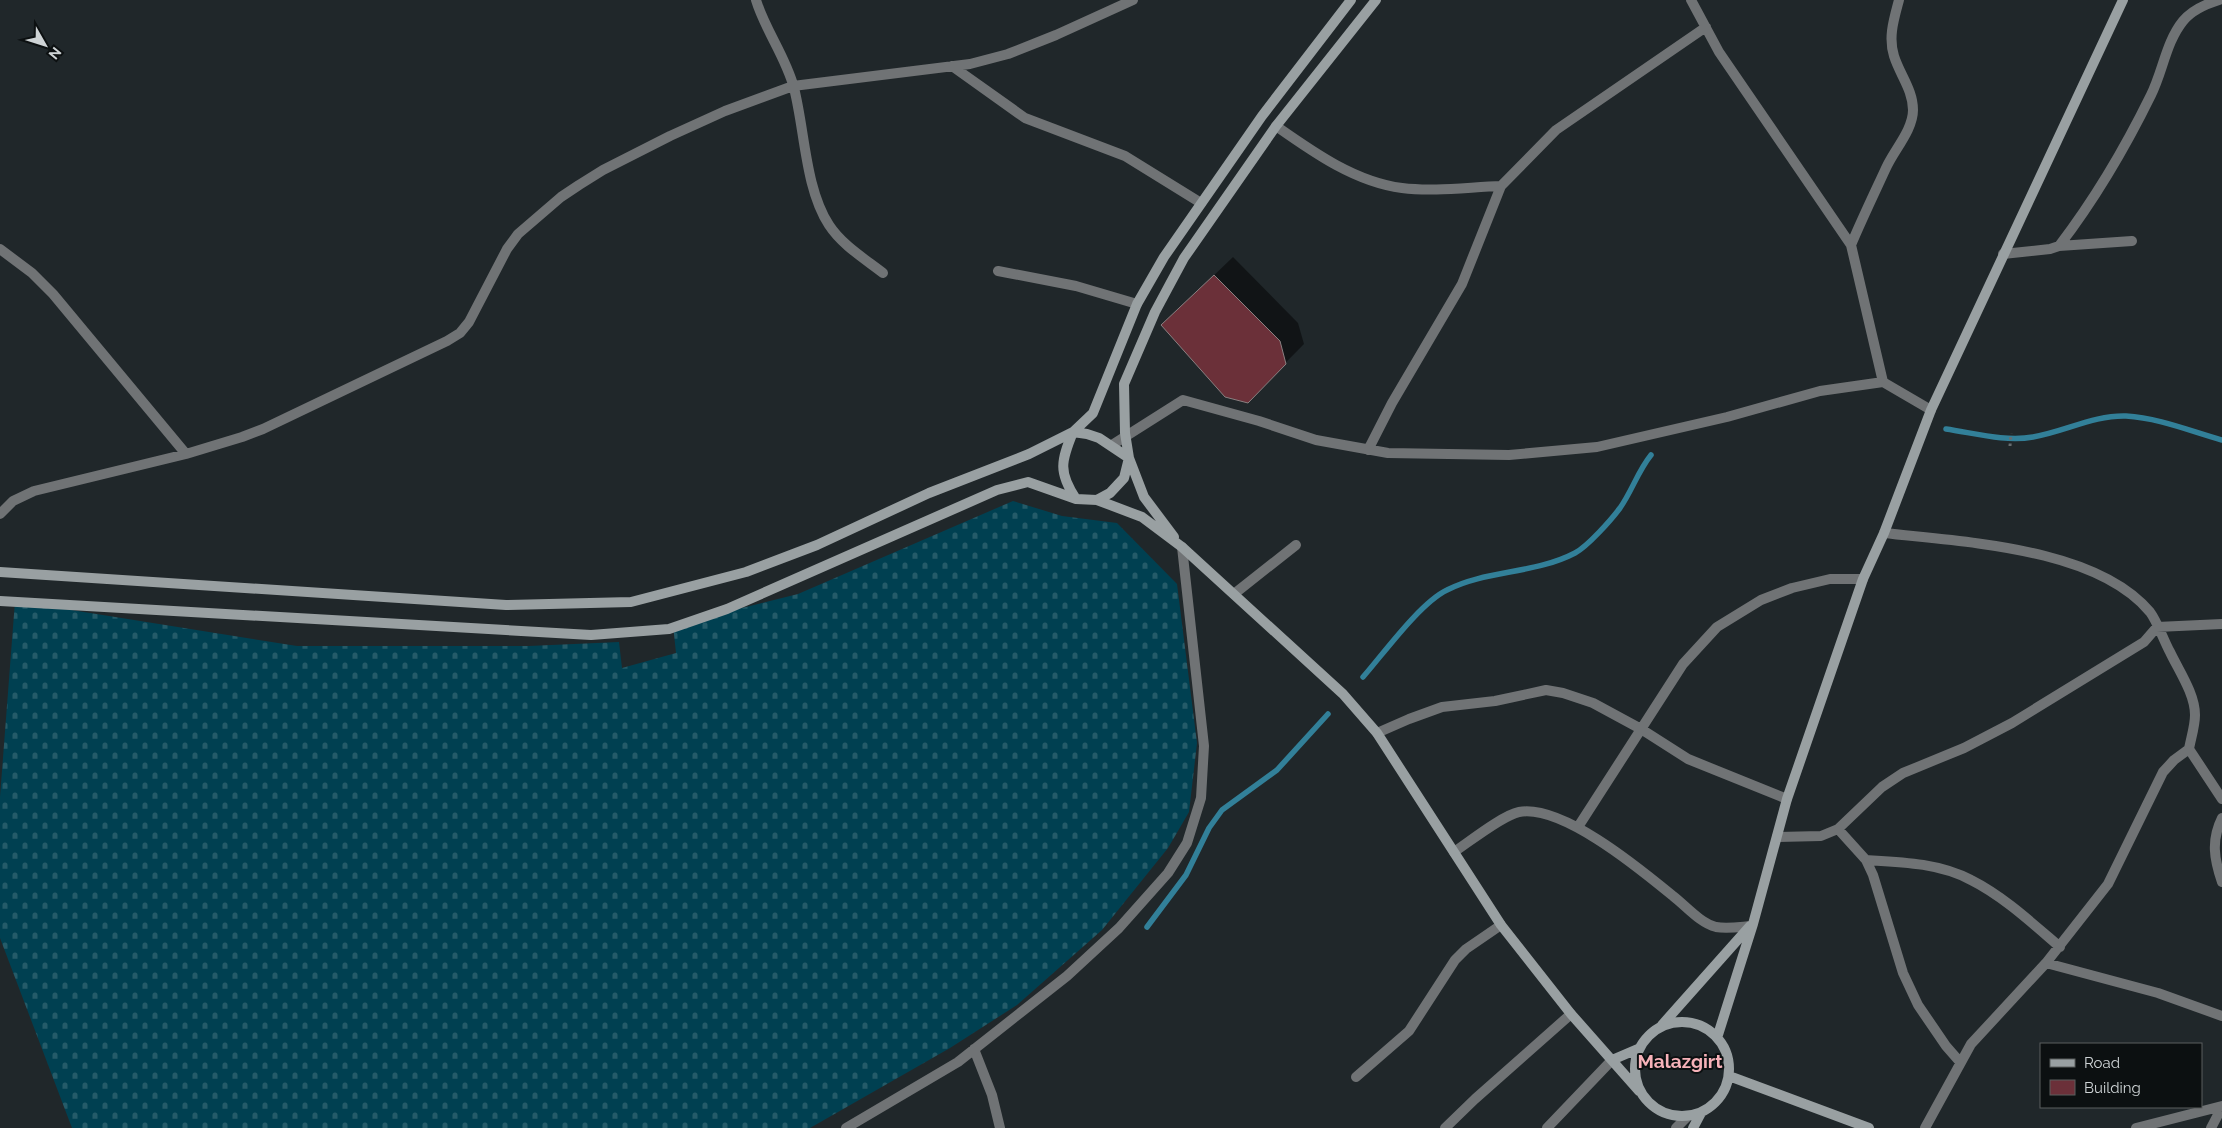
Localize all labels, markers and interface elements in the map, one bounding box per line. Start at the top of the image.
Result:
north arrow [20,20,70,70]
text: N [46,44,65,62]
legend [2040,1043,2202,1108]
district label: Malazgirt [1638,1050,1723,1072]
text: Road [2084,1054,2120,1072]
text: Building [2084,1079,2141,1097]

